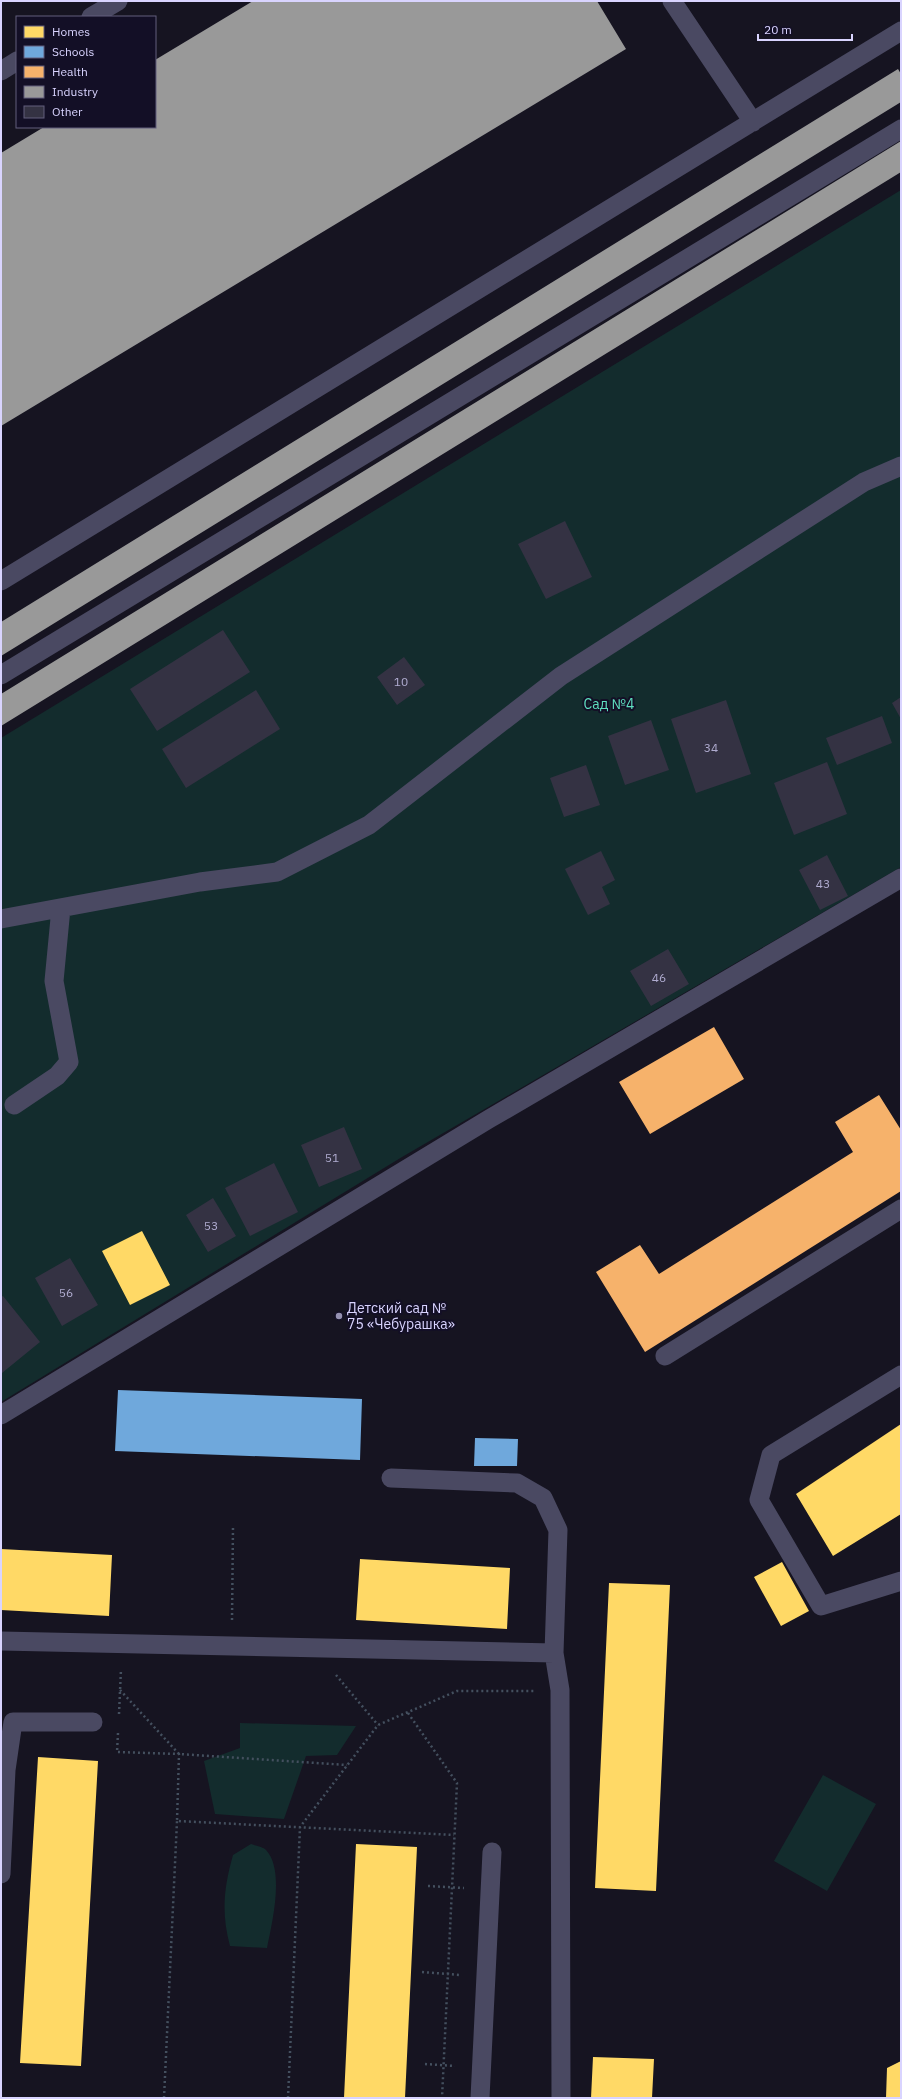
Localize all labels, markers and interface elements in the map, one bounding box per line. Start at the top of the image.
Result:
legend [16,16,156,128]
scale bar [758,16,852,42]
text: 20 m [764,22,792,37]
text: Homes [52,24,90,39]
text: Schools [52,44,95,59]
text: Health [52,64,88,79]
text: Industry [52,84,98,99]
text: Other [52,104,83,119]
house number: 10 [394,674,408,689]
park label: Сад №4 [584,695,634,713]
house number: 34 [704,740,718,755]
house number: 43 [816,876,830,891]
house number: 46 [652,970,666,985]
house number: 51 [325,1150,339,1165]
house number: 53 [204,1218,218,1233]
house number: 56 [59,1285,73,1300]
place label: Детский сад № 75 «Чебурашка» [347,1299,455,1333]
marker: Детский сад № 75 «Чебурашка» [334,1311,344,1321]

